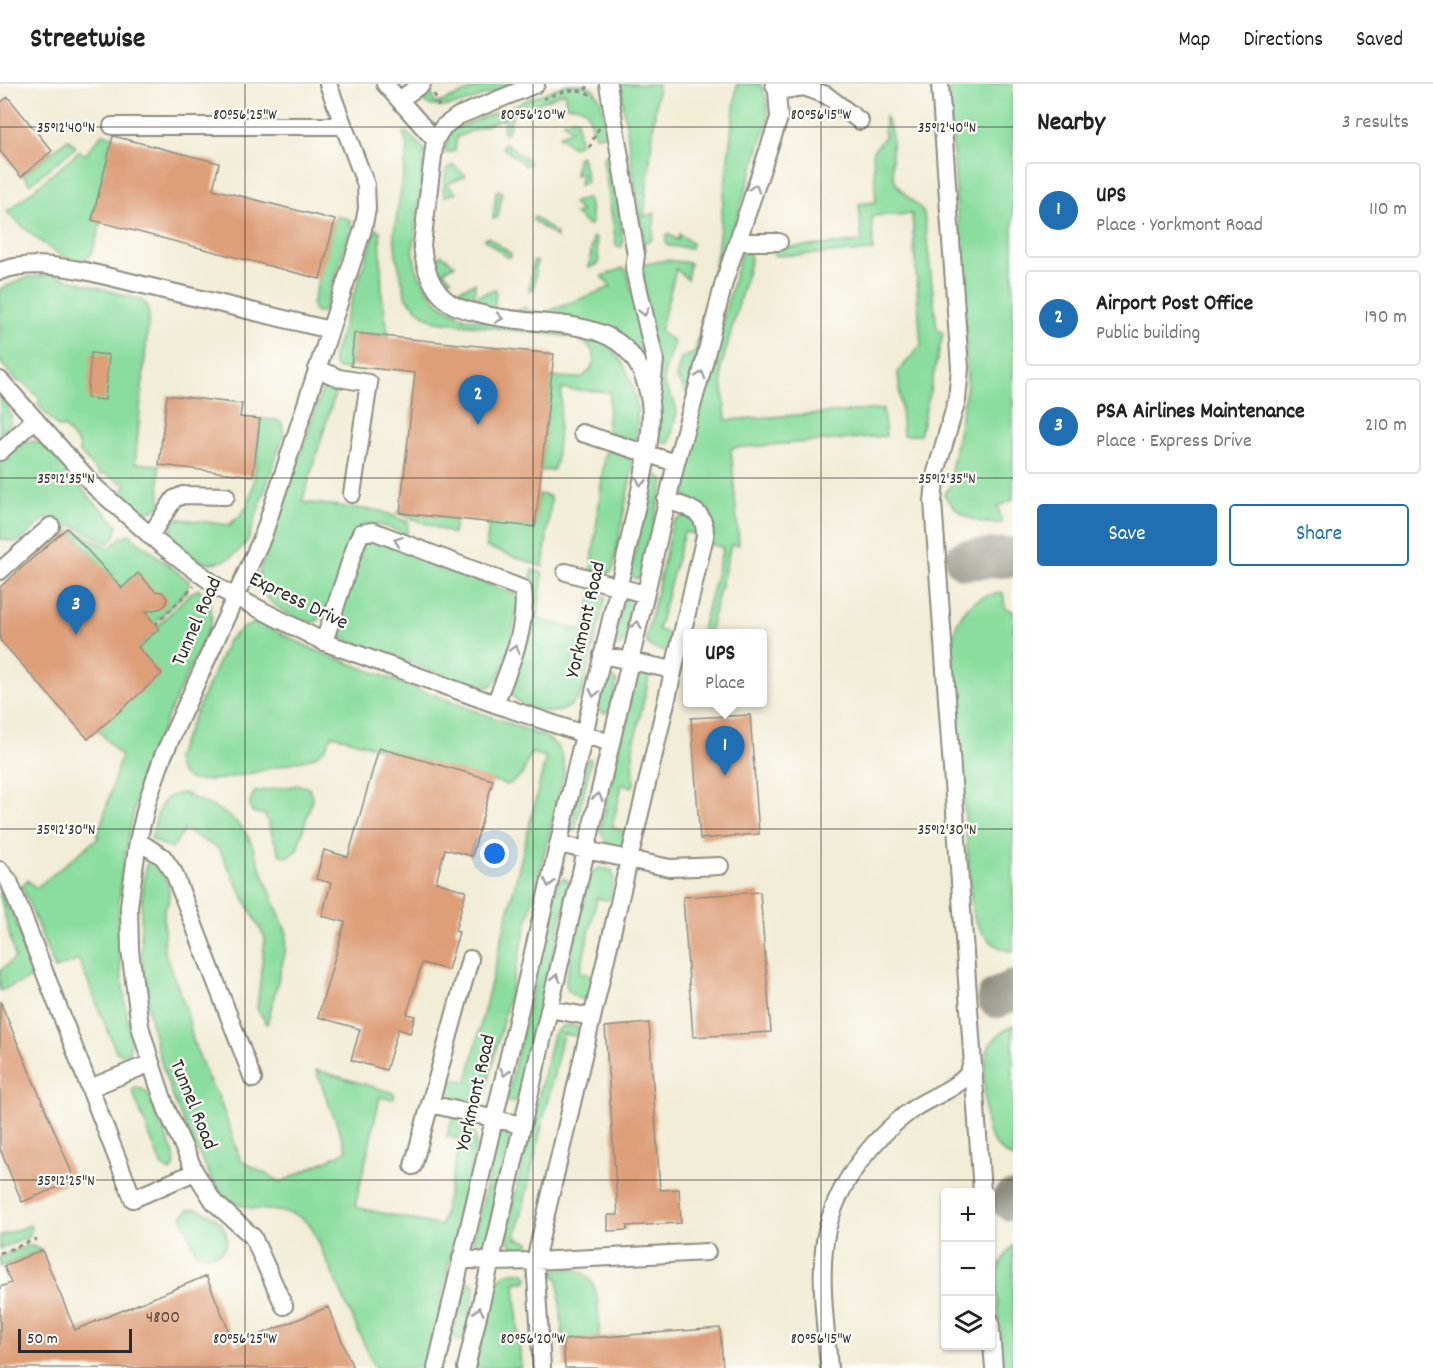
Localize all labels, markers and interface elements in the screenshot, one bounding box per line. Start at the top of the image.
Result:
text: Streetwise [30,21,145,61]
text: Map [1179,26,1210,56]
text: Directions [1243,26,1323,56]
text: Saved [1356,26,1403,56]
text: 80°56'25"W [213,105,277,127]
text: 80°56'20"W [501,105,566,127]
text: 80°56'15"W [791,105,852,127]
text: Nearby [1037,105,1105,142]
text: 3 results [1342,109,1409,137]
text: 35°12'40"N [37,118,95,140]
text: 35°12'40"N [918,118,976,140]
text: UPS [1096,181,1126,212]
one-way arrow [748,183,760,194]
text: 1 [1056,196,1061,224]
text: 110 m [1369,196,1407,224]
text: Place · Yorkmont Road [1096,212,1263,240]
text: Airport Post Office [1096,289,1253,320]
text: 2 [1054,304,1063,332]
text: 190 m [1364,304,1407,332]
one-way arrow [637,307,650,317]
one-way arrow [495,311,504,323]
text: Public building [1096,320,1200,348]
one-way arrow [694,370,706,381]
pin: 2 [458,376,498,425]
text: PSA Airlines Maintenance [1096,397,1305,428]
text: 3 [1054,412,1063,440]
text: 210 m [1365,412,1407,440]
text: Place · Express Drive [1096,428,1252,456]
text: 35°12'35"N [37,469,95,491]
text: 35°12'35"N [918,469,976,491]
one-way arrow [635,477,648,487]
button: Save [1037,504,1217,566]
button: Share [1229,504,1409,566]
one-way arrow [393,536,404,548]
street label: Yorkmont Road [559,559,615,681]
street label: Express Drive [243,565,353,639]
street label: Tunnel Road [165,572,231,672]
pin: 3 [56,586,96,635]
one-way arrow [630,620,643,630]
popup [683,629,767,707]
text: UPS [705,639,735,670]
one-way arrow [508,644,520,655]
text: Place [705,670,745,698]
one-way arrow [588,688,601,698]
pin: 1 [706,726,744,776]
one-way arrow [590,792,603,802]
text: 35°12'30"N [37,820,95,842]
text: 35°12'30"N [918,820,976,842]
your location [480,839,509,868]
one-way arrow [544,877,557,887]
one-way arrow [548,973,561,983]
street label: Yorkmont Road [449,1032,505,1154]
street label: Tunnel Road [160,1055,224,1155]
one-way arrow [499,1067,512,1077]
text: 35°12'25"N [37,1171,95,1193]
map controls [941,1188,995,1350]
button: + [941,1188,995,1242]
button: − [941,1242,995,1296]
button: layers [941,1296,995,1350]
house number: 4800 [146,1306,180,1331]
one-way arrow [472,1306,485,1316]
scale bar [18,1326,132,1354]
text: 50 m [27,1328,58,1351]
text: 80°56'25"W [213,1329,277,1351]
text: 80°56'20"W [501,1329,566,1351]
text: 80°56'15"W [791,1329,852,1351]

